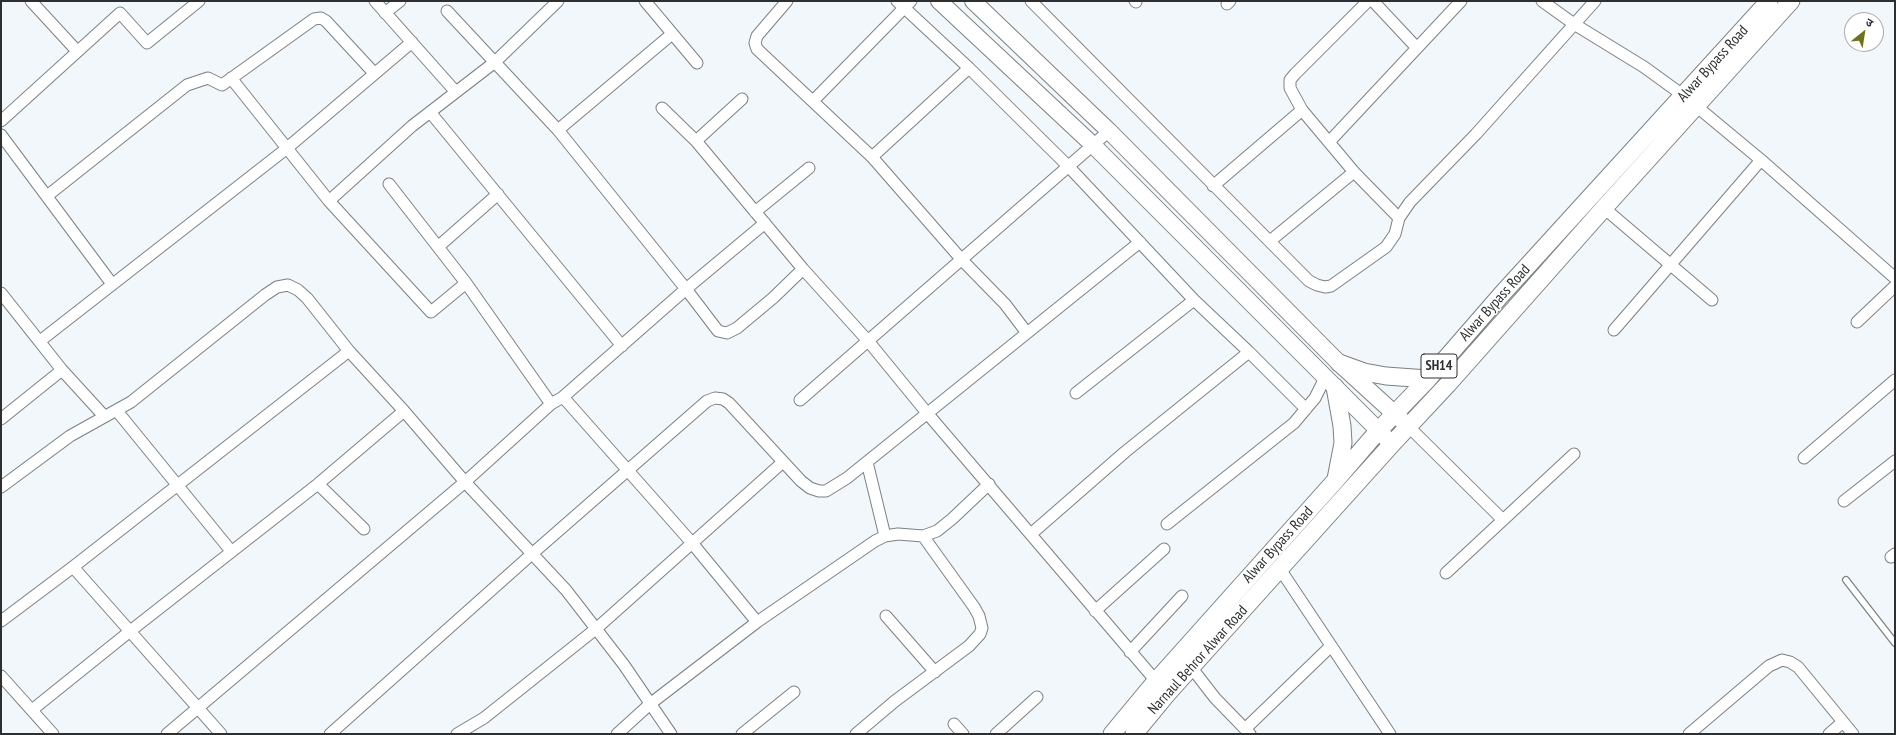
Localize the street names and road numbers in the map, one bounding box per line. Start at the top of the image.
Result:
street label: Alwar Bypass Road [1674,22,1752,106]
street label: Alwar Bypass Road [1456,261,1534,345]
road number: SH14 [1421,354,1457,378]
street label: Alwar Bypass Road [1239,503,1317,587]
street label: Narnaul Behror Alwar Road [1144,602,1252,718]

